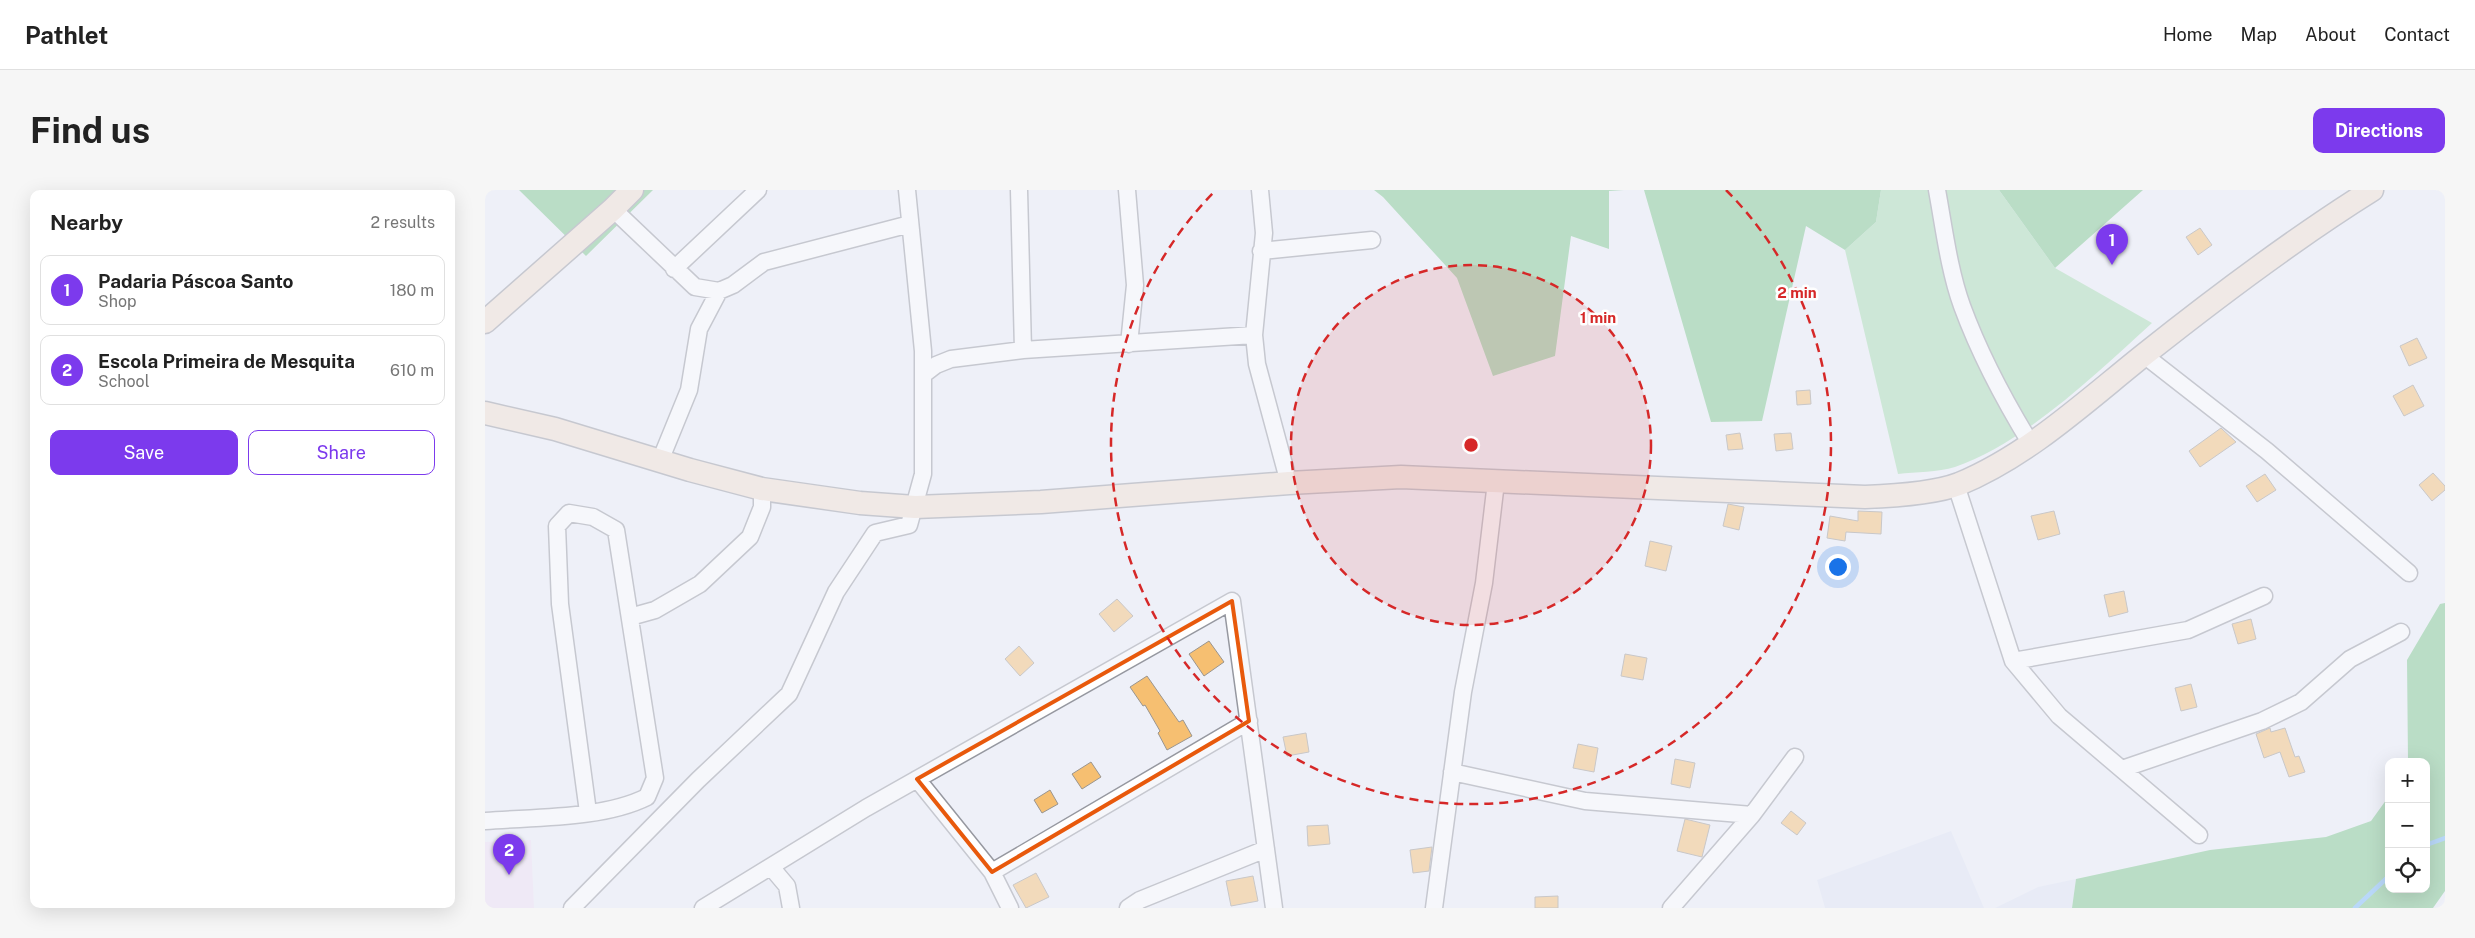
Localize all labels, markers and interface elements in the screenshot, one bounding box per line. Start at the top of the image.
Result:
text: Pathlet [25,21,108,49]
text: Home [2163,24,2213,45]
text: Map [2241,24,2277,45]
text: About [2305,24,2356,45]
text: Contact [2384,24,2450,45]
button: Directions [2313,108,2445,153]
text: Find us [30,110,150,151]
text: Nearby [50,210,123,235]
text: 2 results [370,213,435,232]
pin: 1 [2096,224,2128,265]
text: Padaria Páscoa Santo [98,270,294,292]
text: 1 [64,281,70,300]
text: 180 m [390,281,434,300]
text: 2 min [1777,284,1817,301]
text: Shop [98,292,137,311]
text: 1 min [1580,309,1616,326]
text: Escola Primeira de Mesquita [98,350,355,372]
text: 2 [62,361,72,380]
text: 610 m [390,361,434,380]
text: School [98,372,149,391]
button: Save [50,430,238,475]
button: Share [248,430,435,475]
centre of rings [1462,436,1480,454]
your location [1825,554,1851,580]
map controls [2385,758,2430,893]
button: + [2385,758,2430,803]
button: − [2385,803,2430,848]
pin: 2 [493,834,525,875]
button: locate [2385,848,2430,893]

